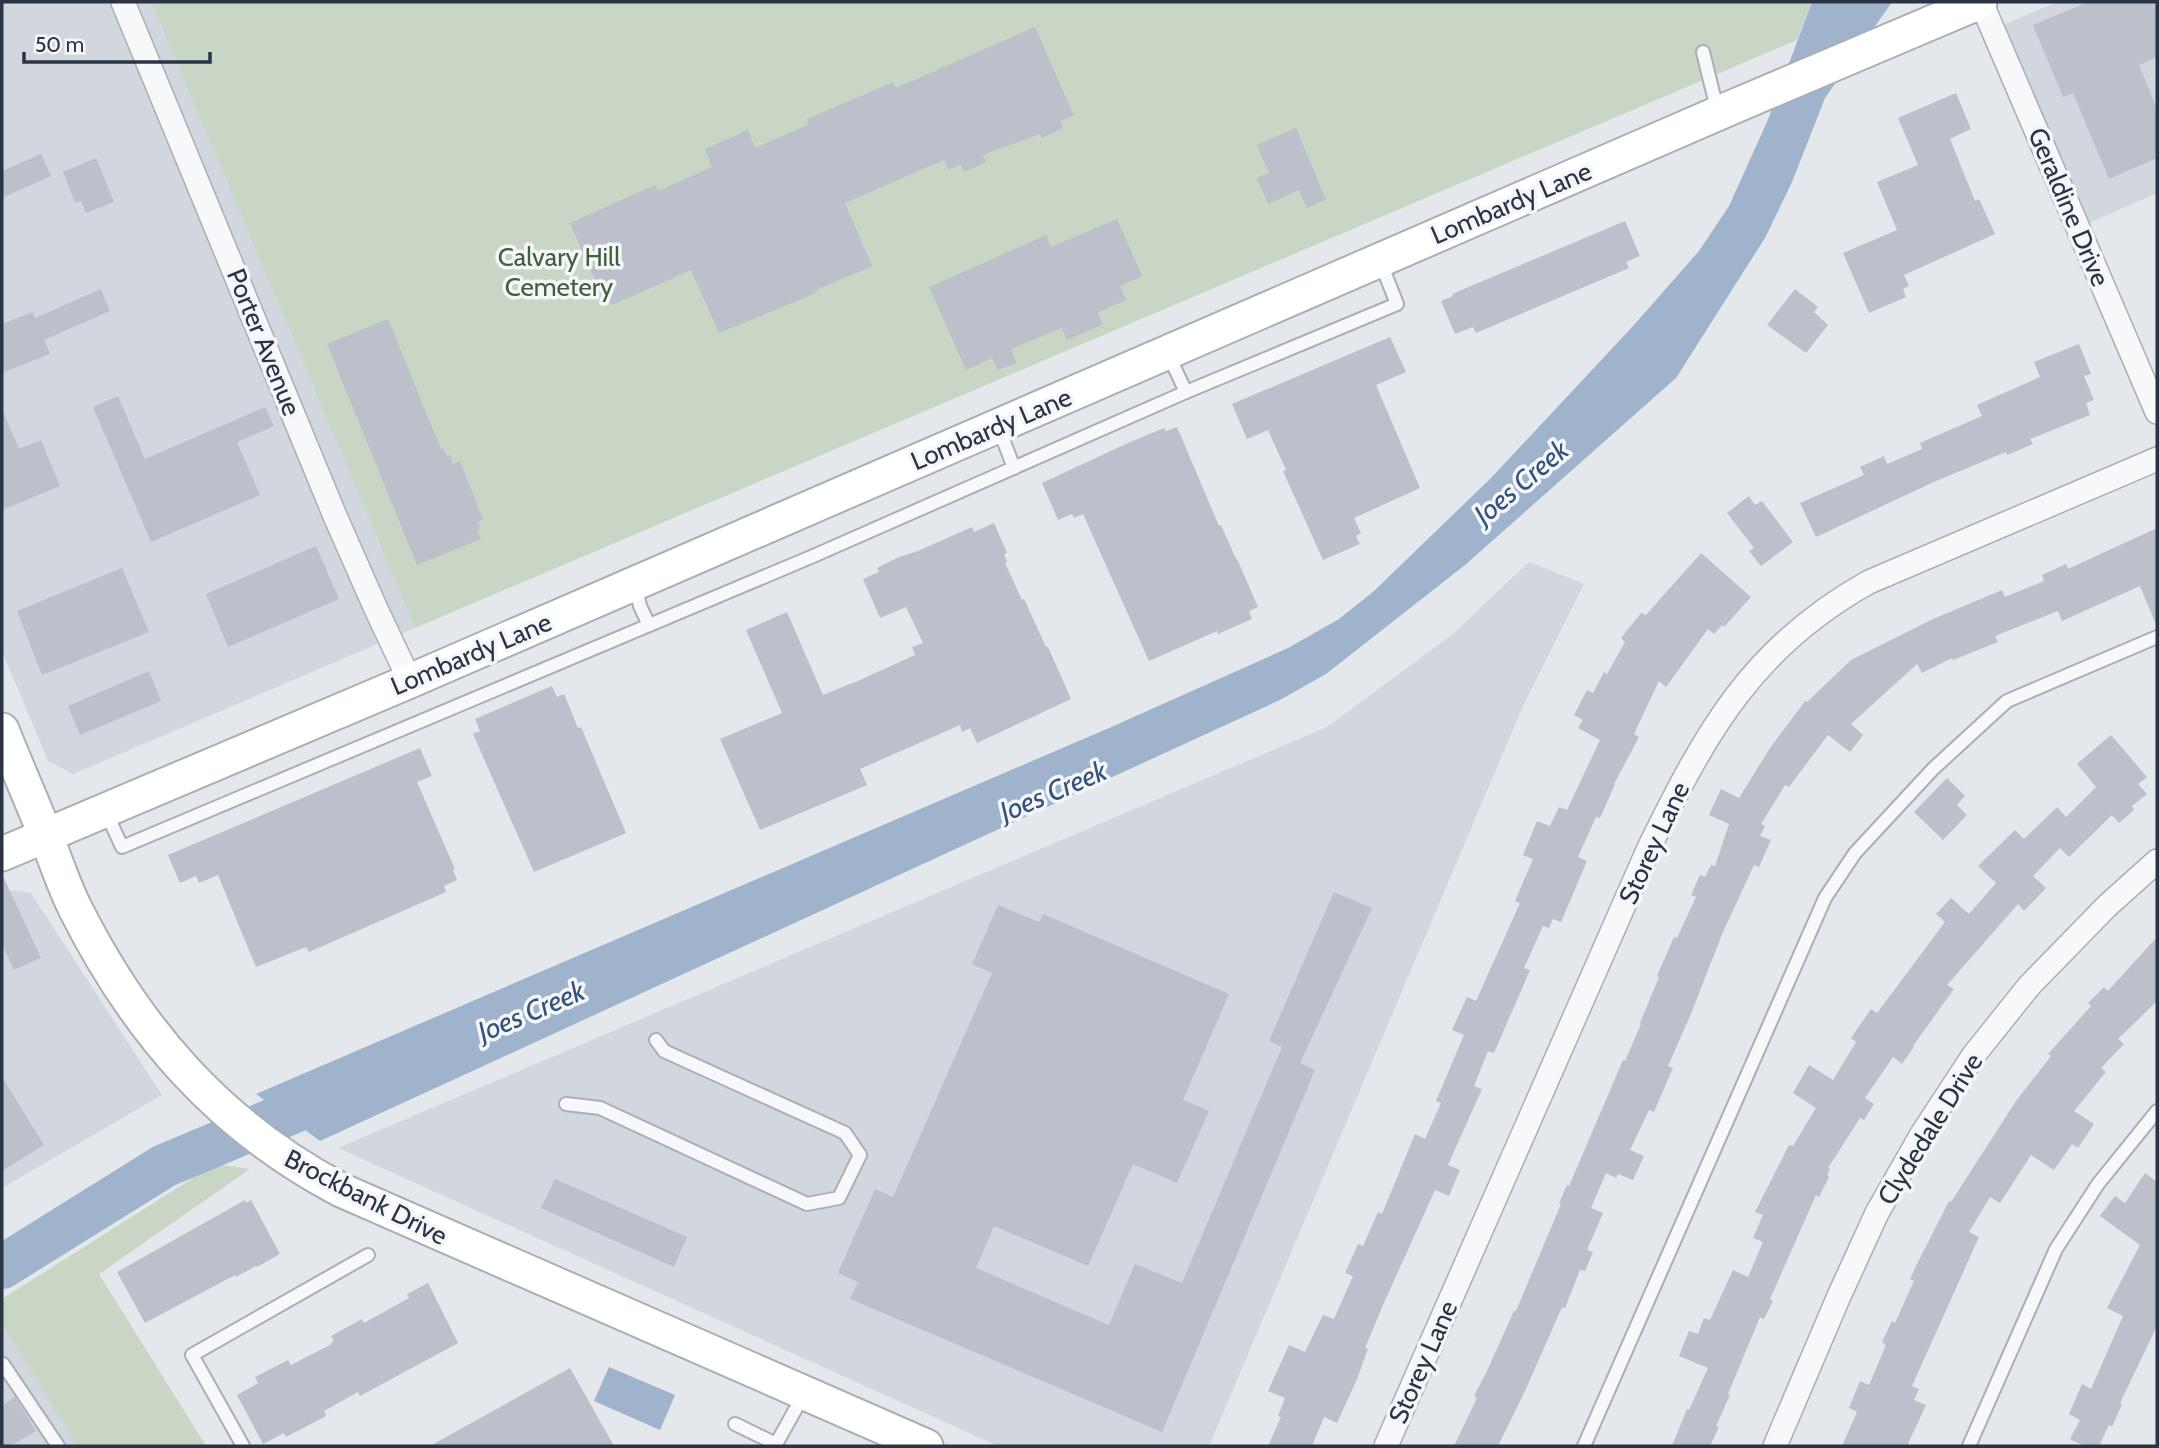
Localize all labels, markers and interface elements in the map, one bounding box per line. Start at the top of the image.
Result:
scale bar [24,21,210,65]
text: 50 m [35,32,84,57]
street label: Geraldine Drive [2021,123,2117,291]
street label: Lombardy Lane [1426,155,1596,251]
park label: Calvary Hill Cemetery [498,241,620,303]
street label: Porter Avenue [220,264,308,420]
street label: Lombardy Lane [906,381,1076,477]
water label: Joes Creek [1465,432,1576,533]
street label: Lombardy Lane [386,606,556,702]
water label: Joes Creek [992,753,1112,830]
street label: Storey Lane [1612,777,1696,909]
water label: Joes Creek [470,973,590,1050]
street label: Clydedale Drive [1871,1047,1989,1211]
street label: Brockbank Drive [279,1142,453,1252]
street label: Storey Lane [1382,1296,1464,1428]

